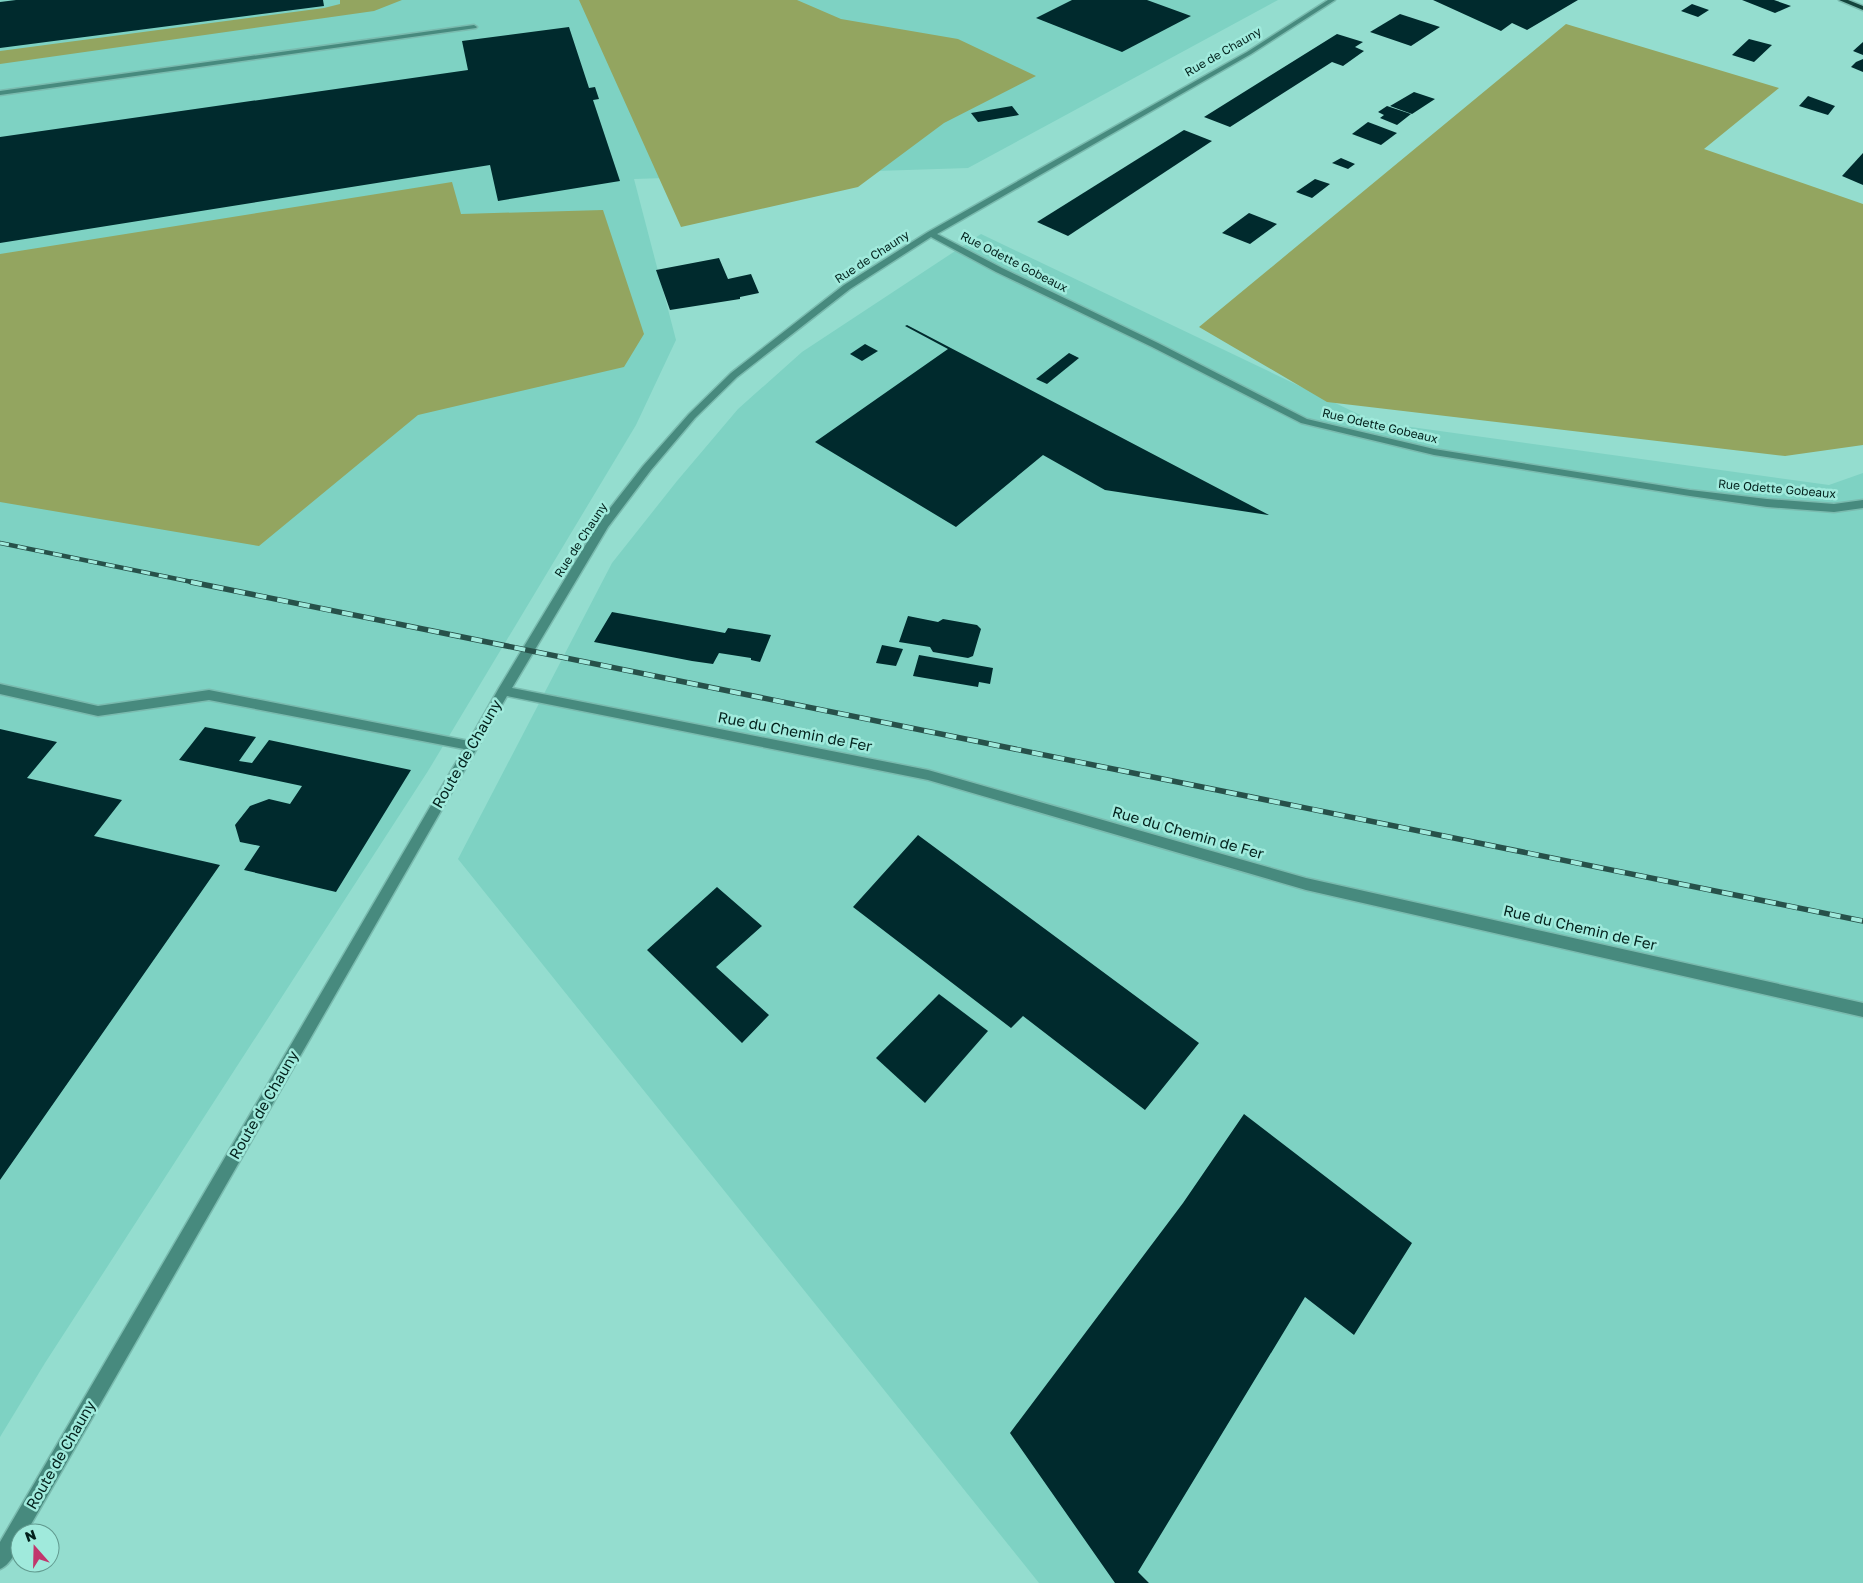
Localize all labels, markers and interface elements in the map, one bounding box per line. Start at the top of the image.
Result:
street label: Rue de Chauny [1182,23,1264,80]
street label: Rue de Chauny [832,227,912,286]
street label: Rue Odette Gobeaux [958,228,1071,295]
street label: Rue Odette Gobeaux [1321,405,1440,446]
street label: Rue Odette Gobeaux [1717,476,1837,501]
street label: Rue de Chauny [551,499,610,580]
street label: Route de Chauny [428,695,505,811]
street label: Rue du Chemin de Fer [716,707,874,755]
street label: Rue du Chemin de Fer [1110,802,1266,862]
street label: Rue du Chemin de Fer [1502,901,1659,953]
street label: Route de Chauny [225,1046,302,1162]
street label: Route de Chauny [22,1396,99,1512]
north arrow [10,1523,60,1573]
text: N [22,1526,38,1545]

